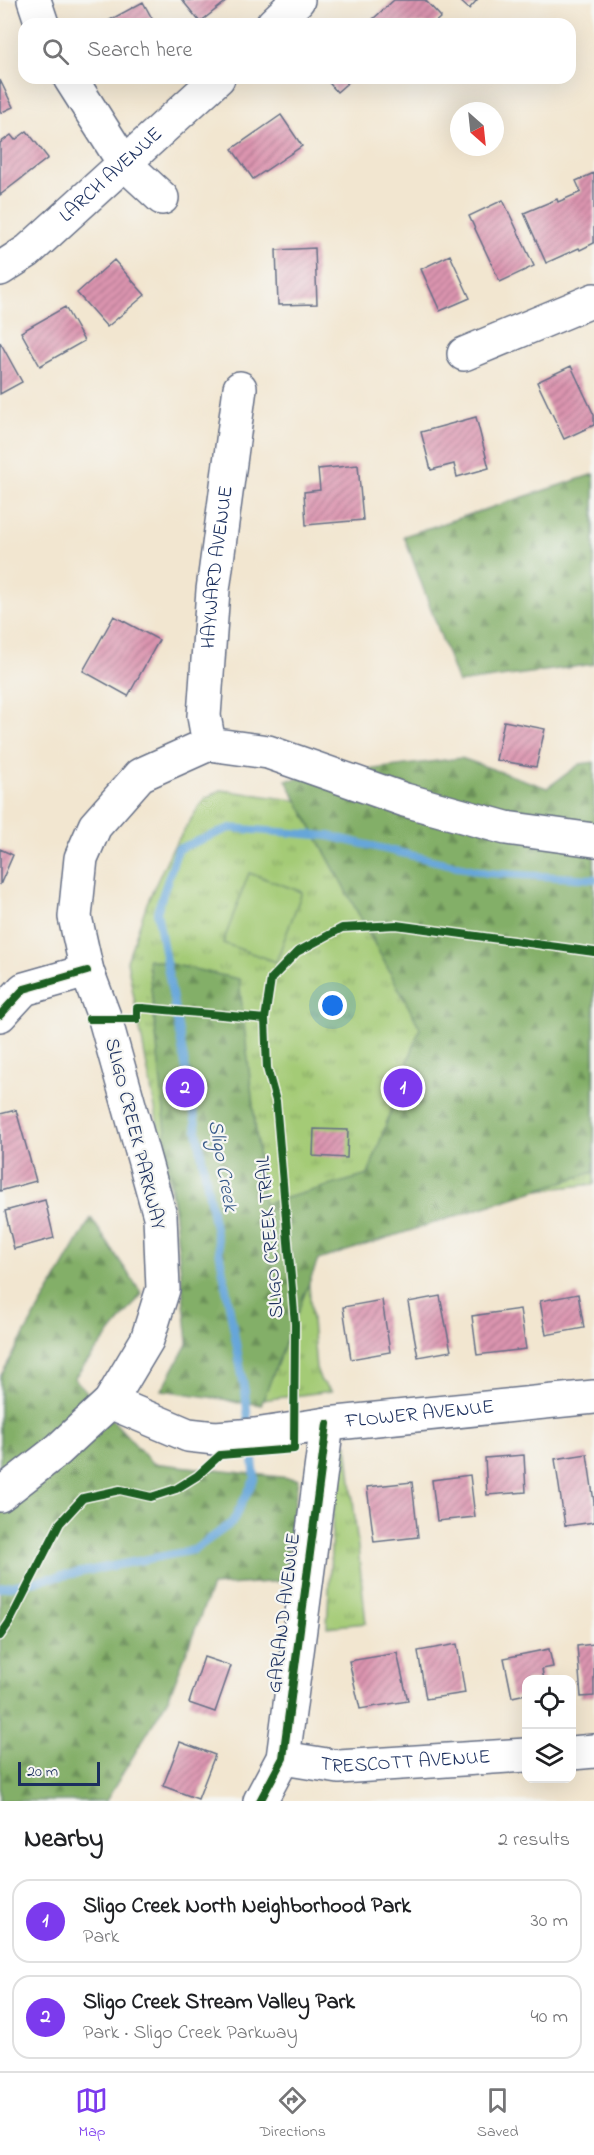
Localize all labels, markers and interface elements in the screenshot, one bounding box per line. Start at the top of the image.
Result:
search box [18,18,576,84]
icon: search [39,35,72,68]
text: Search here [87,35,192,67]
north arrow [450,102,504,156]
street label: LARCH AVENUE [53,120,169,230]
street label: HAYWARD AVENUE [194,484,241,650]
your location [318,991,347,1020]
street label: SLIGO CREEK PARKWAY [96,1035,172,1233]
pin: 2 [166,1066,204,1110]
pin: 1 [384,1066,422,1110]
water label: Sligo Creek [198,1118,245,1215]
street label: SLIGO CREEK TRAIL [249,1154,293,1319]
street label: FLOWER AVENUE [343,1393,495,1437]
street label: GARLAND AVENUE [261,1531,309,1695]
map controls [522,1675,576,1783]
button: locate [522,1675,576,1729]
button: layers [522,1729,576,1783]
street label: TRESCOTT AVENUE [318,1743,491,1782]
scale bar [18,1759,100,1786]
text: 20 m [27,1760,58,1784]
text: Nearby [24,1821,103,1859]
text: 2 results [498,1826,570,1855]
text: Sligo Creek North Neighborhood Park [83,1891,411,1923]
text: 1 [42,1907,49,1936]
text: 30 m [531,1907,568,1936]
text: Park [83,1923,119,1952]
text: Sligo Creek Stream Valley Park [83,1987,355,2019]
text: 2 [41,2003,50,2032]
text: 40 m [531,2003,568,2032]
text: Park · Sligo Creek Parkway [83,2019,298,2048]
tab: Map [75,2084,108,2144]
tab: Directions [259,2084,326,2144]
tab: Saved [477,2084,519,2144]

